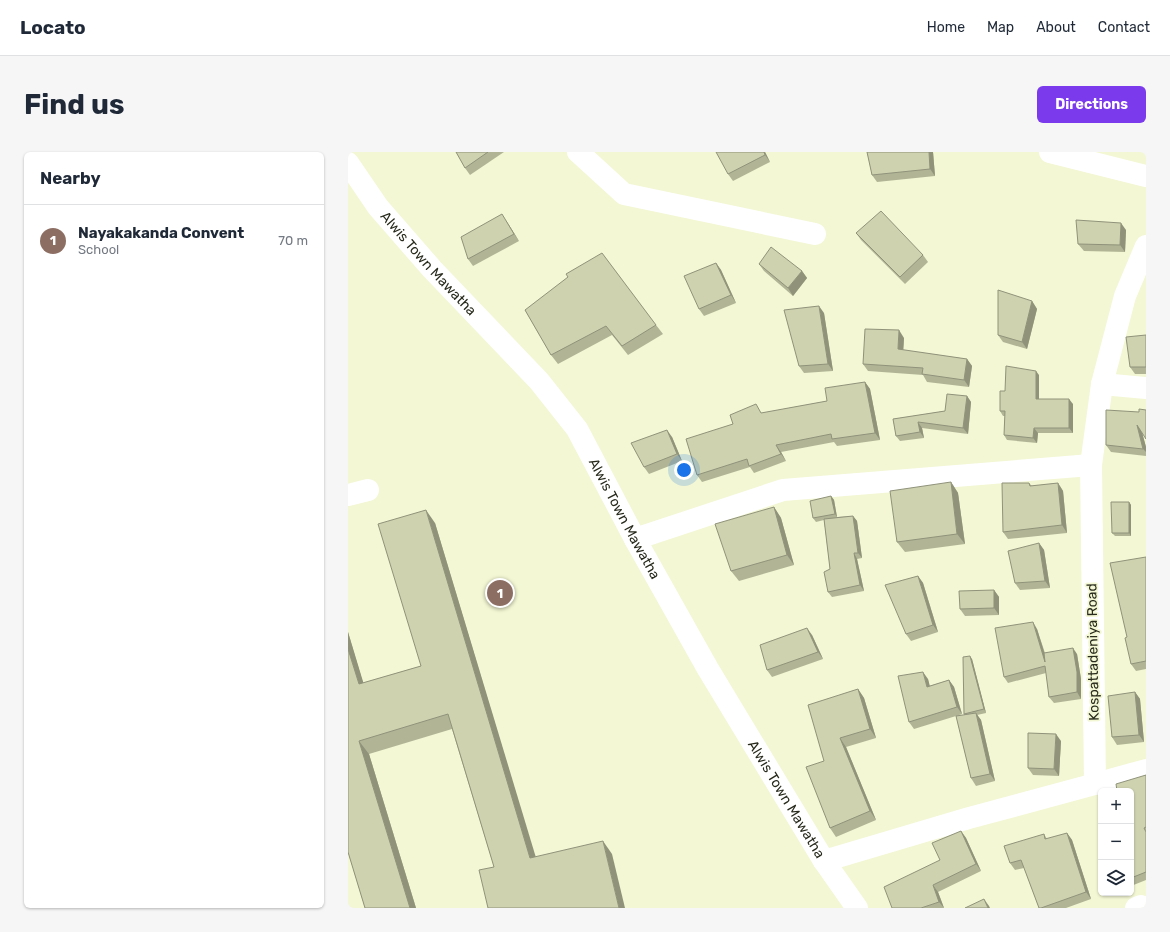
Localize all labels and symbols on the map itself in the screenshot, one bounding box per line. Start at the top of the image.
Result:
street label: Alwis Town Mawatha [377,208,480,319]
street label: Alwis Town Mawatha [585,455,664,582]
your location [674,460,694,480]
pin: 1 [487,578,513,608]
street label: Kospattadeniya Road [1083,583,1103,721]
street label: Alwis Town Mawatha [744,737,829,861]

